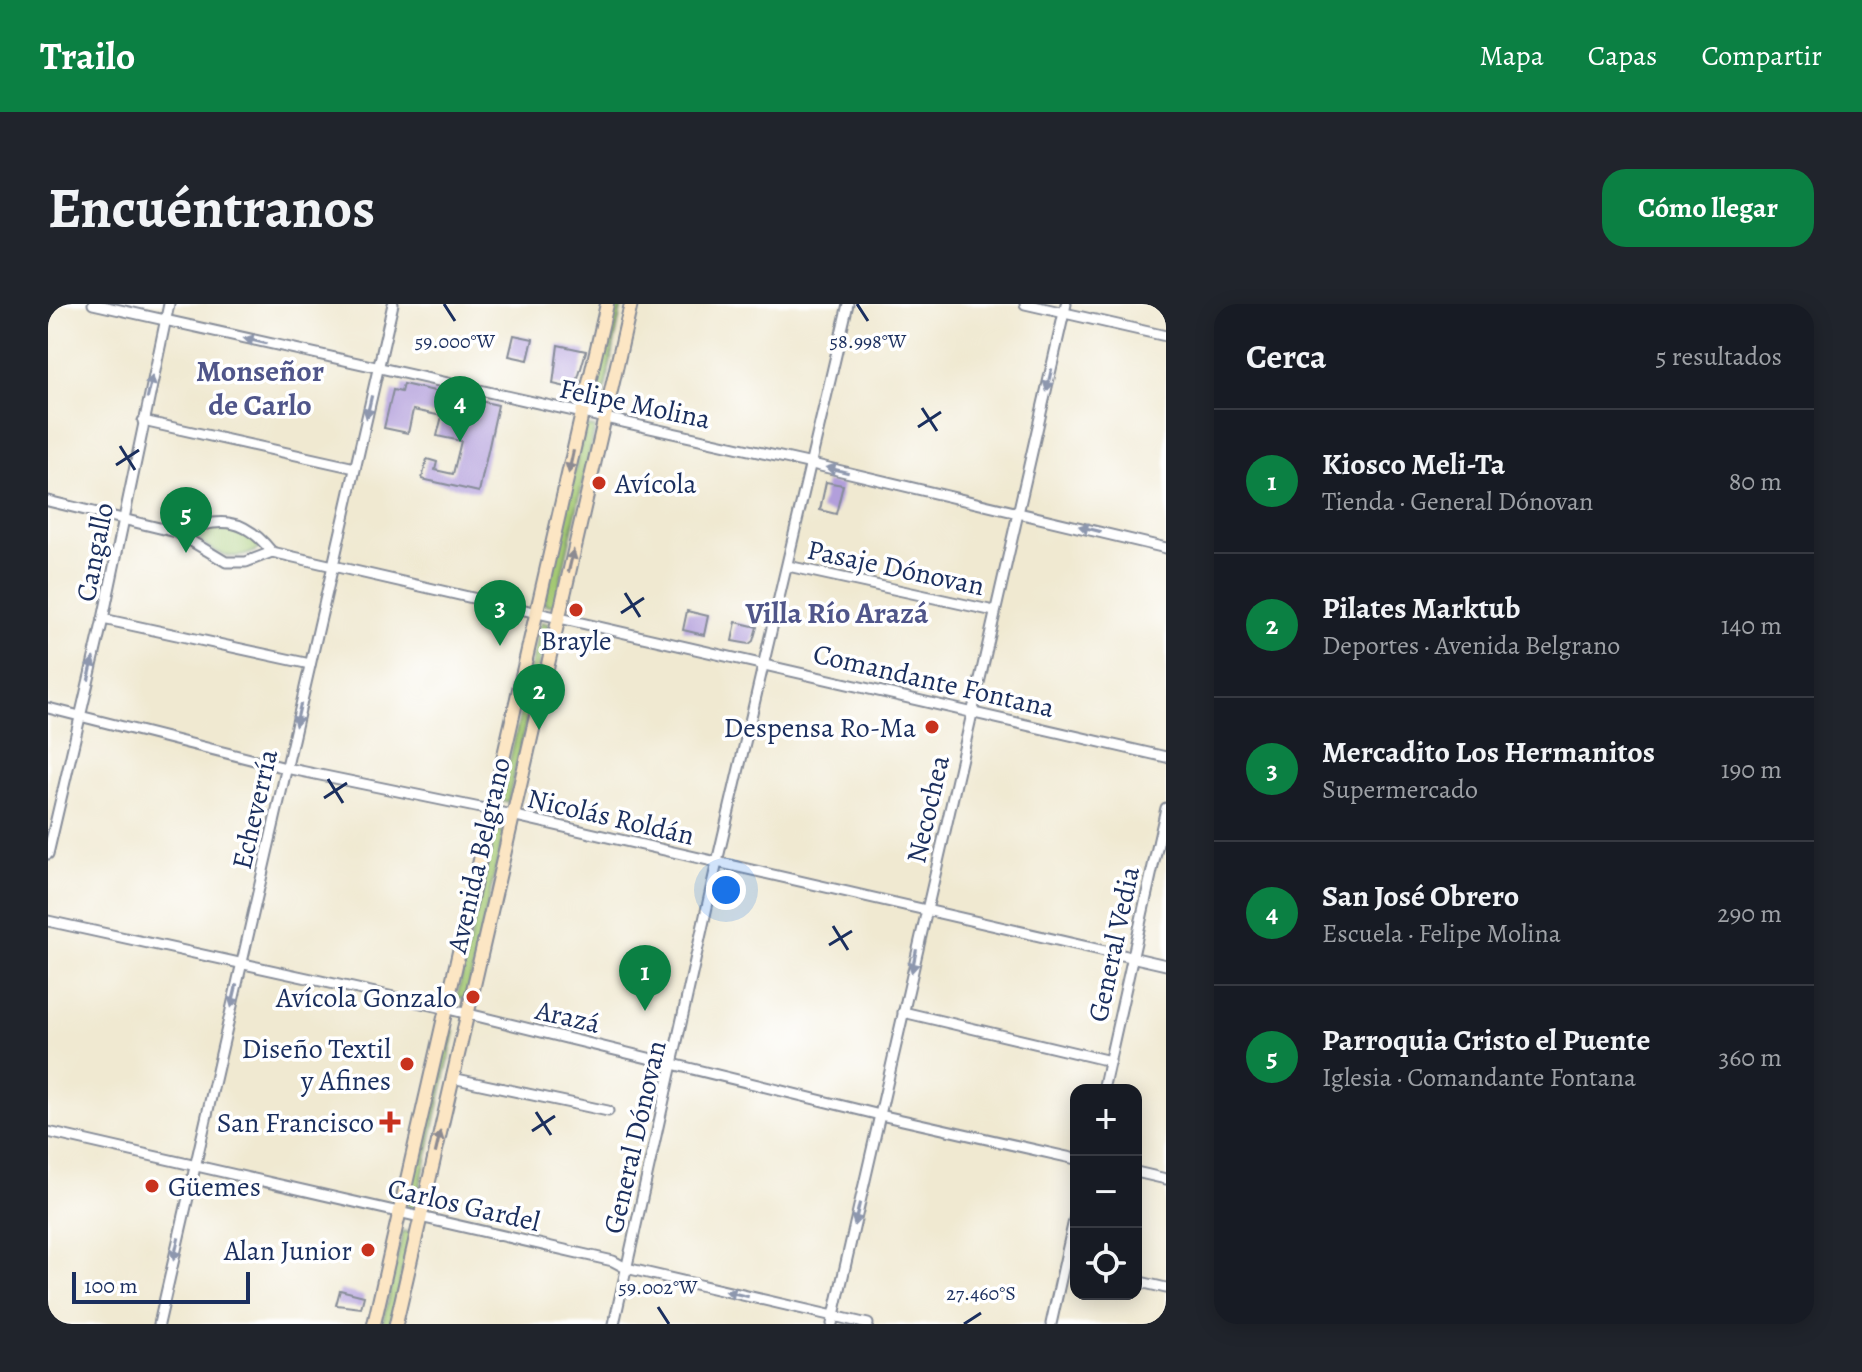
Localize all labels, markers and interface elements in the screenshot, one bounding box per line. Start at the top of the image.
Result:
text: Trailo [40,30,135,82]
text: Mapa [1479,37,1544,75]
text: Capas [1588,37,1657,75]
text: Compartir [1701,37,1822,75]
button: Cómo llegar [1602,169,1814,247]
text: Encuéntranos [48,170,375,246]
text: 59.000°W [415,328,496,355]
text: 58.998°W [830,328,907,355]
text: Cerca [1246,333,1327,380]
one-way arrow [242,334,267,347]
text: 5 resultados [1655,339,1782,374]
district label: Monseñor de Carlo [196,351,324,425]
one-way arrow [1042,368,1055,393]
street label: Felipe Molina [556,369,714,439]
one-way arrow [144,375,157,400]
pin: 4 [434,376,486,442]
one-way arrow [362,395,375,420]
text: Kiosco Meli-Ta [1322,444,1505,484]
one-way arrow [564,450,577,475]
one-way arrow [824,463,849,476]
text: 1 [1267,464,1277,499]
text: 80 m [1729,464,1782,499]
place label: Avícola [614,465,696,503]
marker: Avícola [590,474,608,492]
text: Tienda · General Dónovan [1322,484,1593,519]
pin: 5 [160,487,212,553]
street label: Cangallo [67,499,123,605]
one-way arrow [1078,523,1103,535]
street label: Pasaje Dónovan [804,531,988,605]
one-way arrow [565,549,578,574]
pin: 3 [474,580,526,646]
text: Pilates Marktub [1322,588,1520,628]
district label: Villa Río Arazá [745,593,929,633]
marker: Brayle [567,601,585,619]
text: 2 [1266,608,1278,643]
text: 140 m [1721,608,1782,643]
place label: Brayle [540,622,612,660]
text: Deportes · Avenida Belgrano [1322,628,1620,663]
street label: Comandante Fontana [809,635,1058,727]
one-way arrow [85,656,98,681]
pin: 2 [513,664,565,730]
one-way arrow [292,703,304,728]
place label: Despensa Ro-Ma [723,709,916,747]
marker: Despensa Ro-Ma [923,718,941,736]
text: Mercadito Los Hermanitos [1322,732,1655,772]
street label: Echeverría [223,745,287,873]
street label: Necochea [897,751,959,867]
text: 3 [1266,752,1278,787]
text: 190 m [1721,752,1782,787]
street label: Avenida Belgrano [438,754,520,958]
text: Supermercado [1322,772,1478,807]
street label: Nicolás Roldán [524,779,698,855]
street label: General Vedia [1079,863,1149,1025]
your location [706,870,746,910]
text: San José Obrero [1322,876,1519,916]
text: 4 [1266,896,1278,931]
text: 290 m [1717,896,1782,931]
text: Escuela · Felipe Molina [1322,916,1561,951]
pin: 1 [619,945,671,1011]
one-way arrow [907,948,920,973]
place label: Avícola Gonzalo [275,979,457,1017]
one-way arrow [227,984,240,1009]
marker: Avícola Gonzalo [464,988,482,1006]
street label: Arazá [531,991,604,1043]
text: Parroquia Cristo el Puente [1322,1020,1650,1060]
place label: Diseño Textil y Afines [242,1030,391,1100]
street label: General Dónovan [594,1037,676,1238]
text: 5 [1266,1040,1278,1075]
text: 360 m [1719,1040,1782,1075]
marker: Diseño Textil y Afines [398,1055,416,1073]
text: Iglesia · Comandante Fontana [1322,1060,1636,1095]
map controls [1070,1084,1142,1300]
button: + [1070,1084,1142,1156]
place label: San Francisco [217,1104,374,1142]
marker: San Francisco [381,1113,399,1131]
one-way arrow [432,1130,444,1155]
button: − [1070,1156,1142,1228]
place label: Güemes [168,1168,261,1206]
street label: Carlos Gardel [384,1169,544,1241]
marker: Güemes [143,1177,161,1195]
one-way arrow [850,1202,863,1227]
button: locate [1070,1228,1142,1300]
place label: Alan Junior [223,1232,352,1270]
one-way arrow [169,1237,182,1262]
marker: Alan Junior [359,1241,377,1259]
scale bar [72,1268,250,1304]
text: 100 m [84,1271,138,1301]
text: 59.002°W [618,1274,698,1301]
text: 27.460°S [946,1280,1016,1307]
one-way arrow [725,1287,750,1300]

